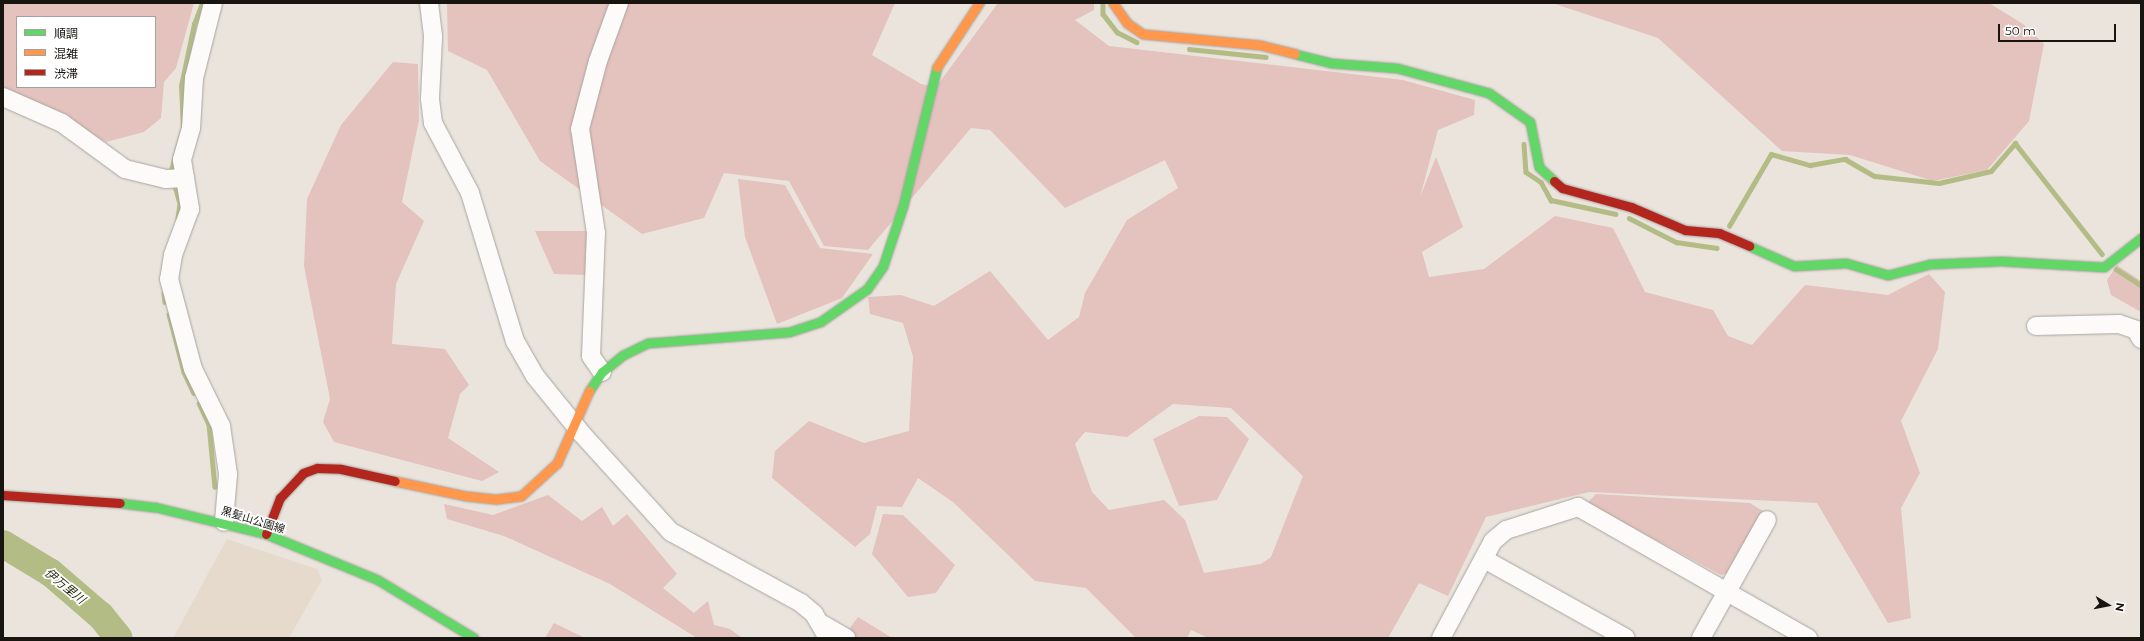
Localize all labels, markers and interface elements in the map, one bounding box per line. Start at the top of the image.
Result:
legend [16,16,156,88]
scale bar [2000,16,2118,42]
text: 50 m [2005,23,2036,38]
text: 順調 [54,26,78,41]
text: 混雑 [54,46,78,61]
text: 渋滞 [54,66,78,81]
street label: 黒髪山公園線 [220,504,286,536]
water label: 伊万里川 [42,565,88,607]
north arrow [2088,585,2128,625]
text: N [2112,601,2127,613]

